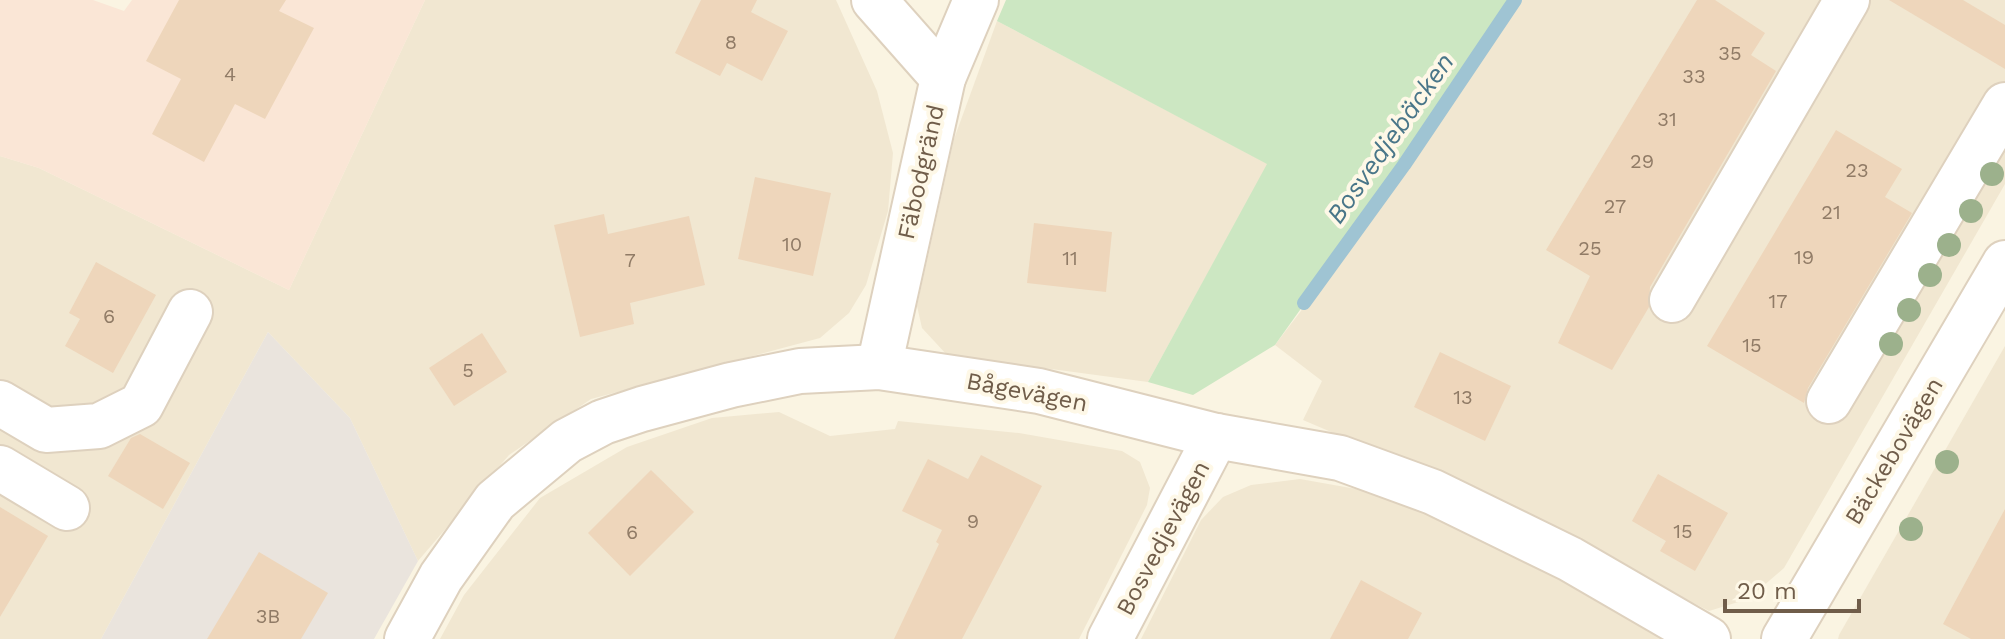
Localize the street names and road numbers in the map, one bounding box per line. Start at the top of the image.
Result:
street label: Fäbodgränd [892,102,950,242]
street label: Bågevägen [964,367,1090,417]
street label: Bäckebovägen [1839,372,1949,530]
street label: Bosvedjevägen [1111,456,1215,620]

